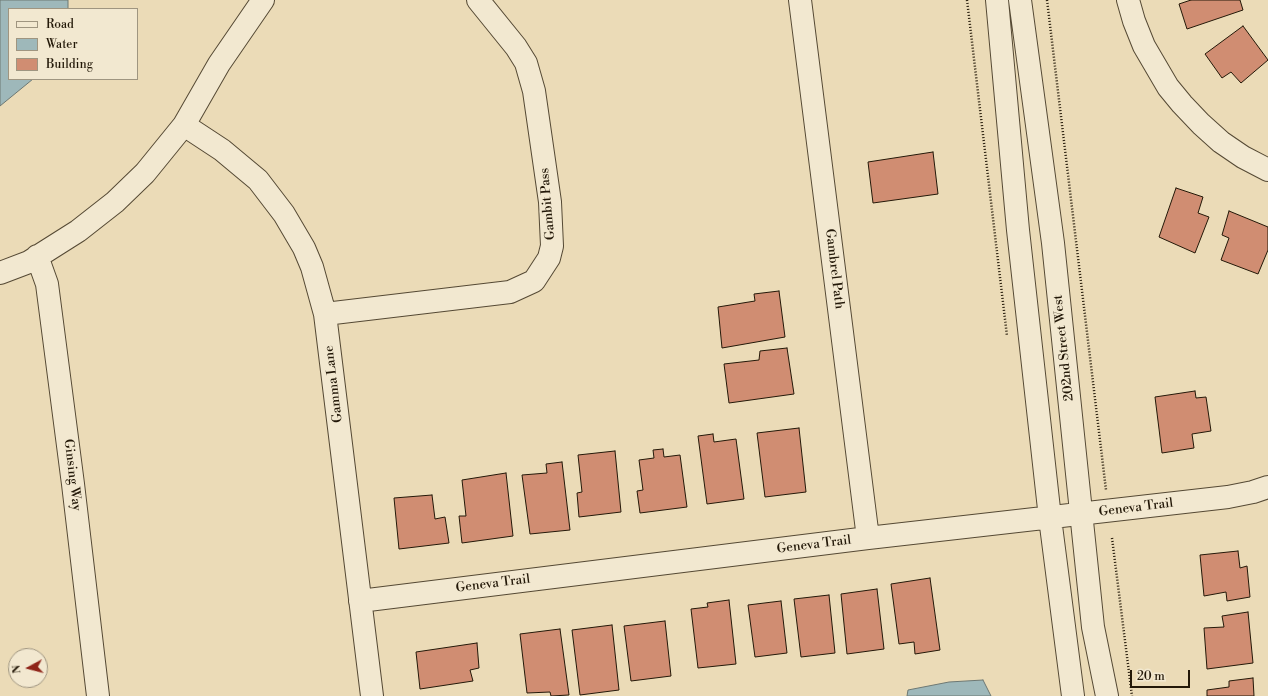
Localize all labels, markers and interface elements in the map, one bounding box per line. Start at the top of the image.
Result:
legend [8,8,138,80]
text: Road [46,17,74,32]
text: Water [46,37,78,52]
text: Building [46,57,93,72]
street label: Gambit Pass [537,167,559,241]
street label: Gambrel Path [821,228,847,310]
street label: 202nd Street West [1051,294,1077,402]
street label: Gamma Lane [322,344,346,424]
street label: Ginsing Way [60,438,84,512]
street label: Geneva Trail [1098,496,1174,520]
street label: Geneva Trail [776,533,852,557]
street label: Geneva Trail [455,572,531,596]
north arrow [8,648,48,688]
scale bar [1132,662,1192,688]
text: N [10,664,25,675]
text: 20 m [1137,669,1165,684]

